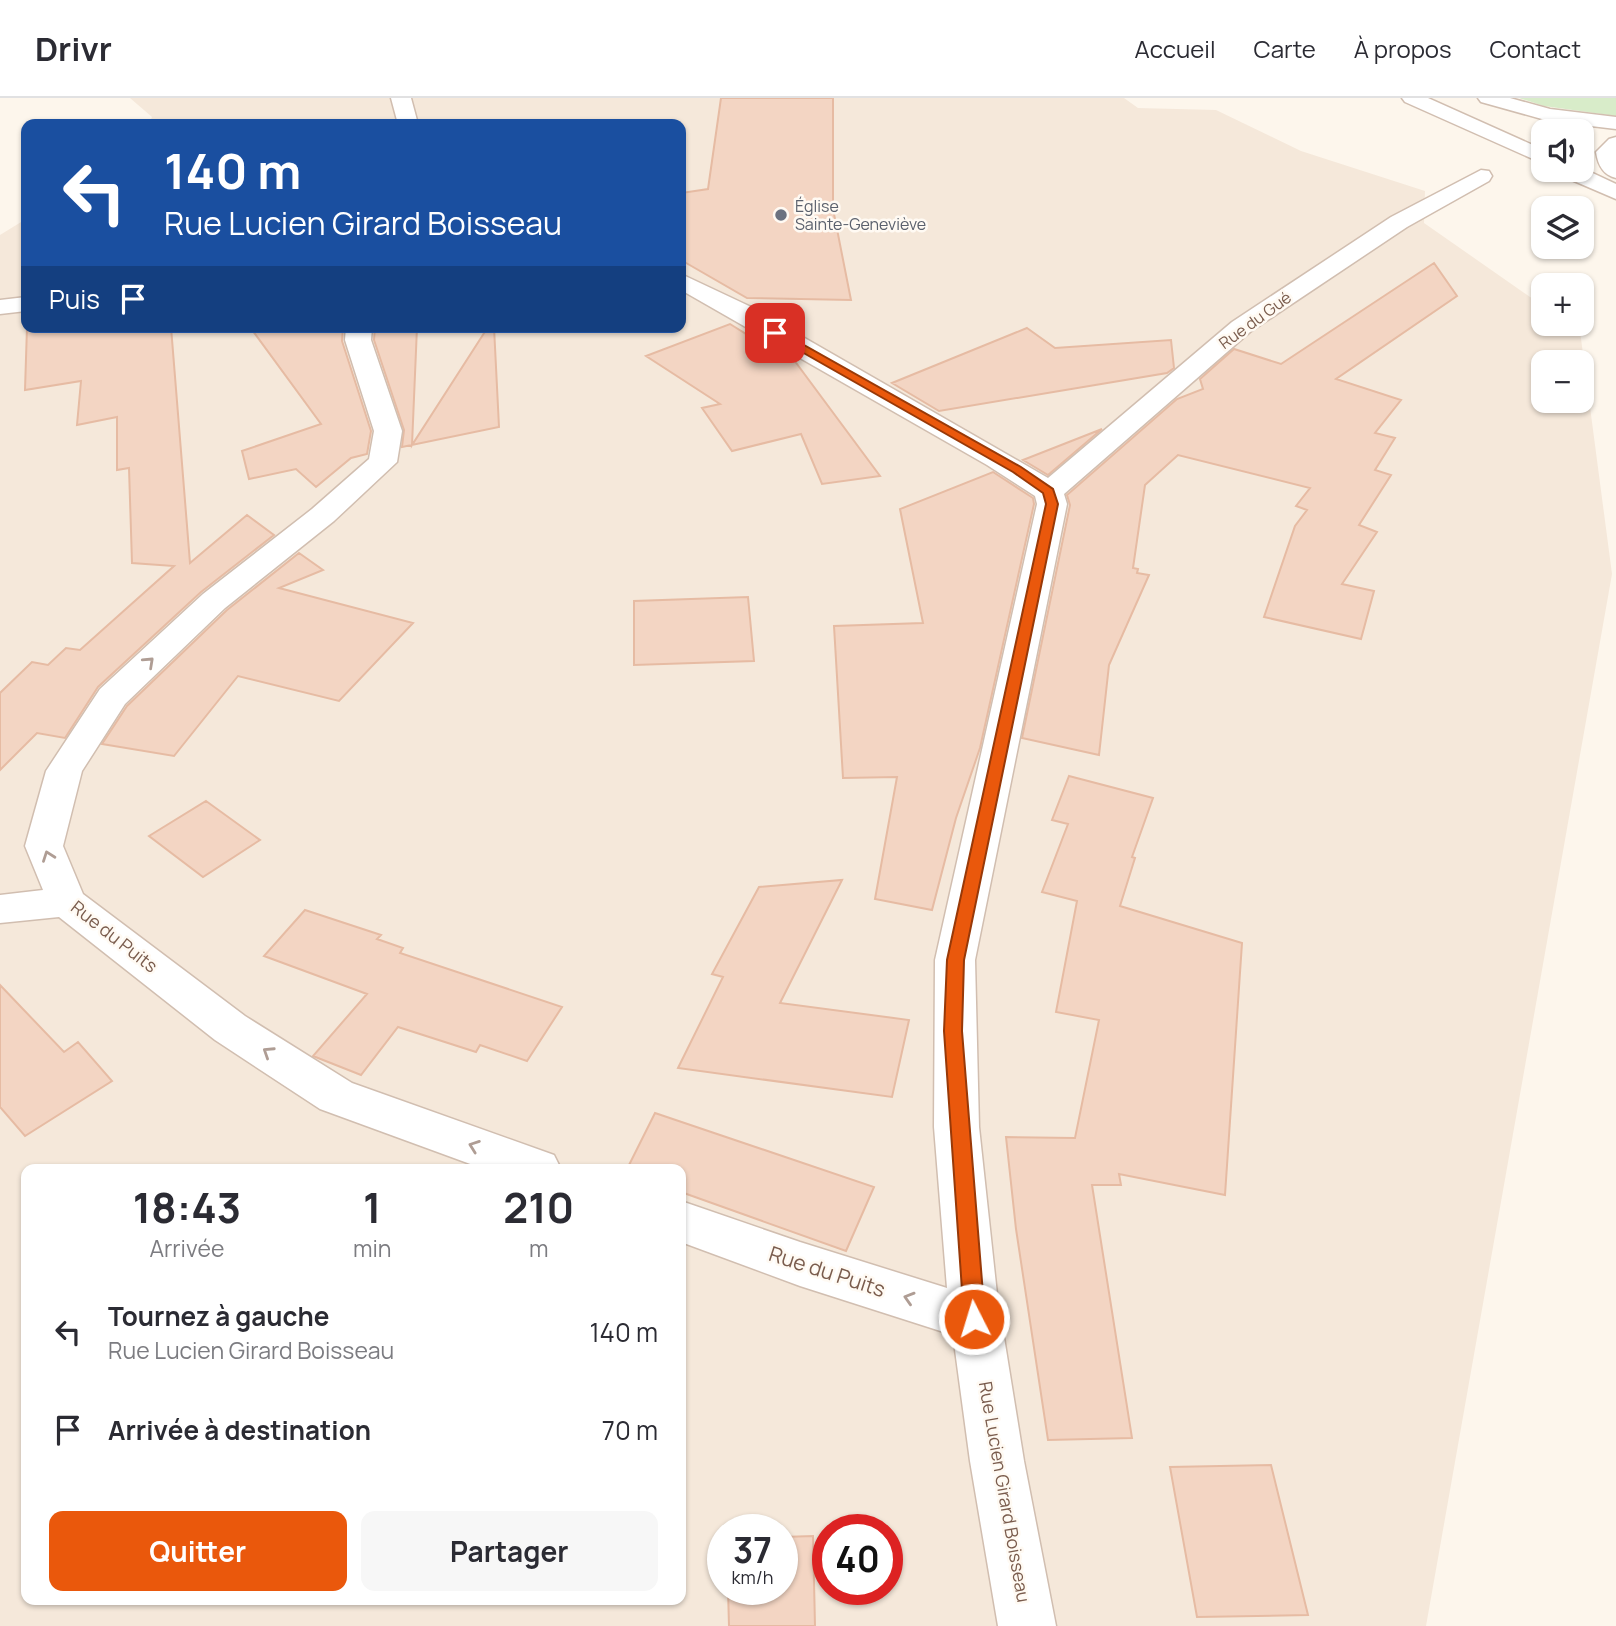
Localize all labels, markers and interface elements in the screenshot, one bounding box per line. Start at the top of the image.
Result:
text: Drivr [35,26,112,71]
text: Accueil [1135,32,1215,65]
text: Carte [1253,32,1316,65]
text: À propos [1354,32,1452,65]
text: Contact [1490,32,1581,65]
map controls [1531,119,1594,413]
button: sound [1531,119,1594,182]
text: 140 m [164,137,301,204]
icon: left [49,147,140,238]
place label: Église Sainte-Geneviève [795,195,926,235]
button: layers [1531,196,1594,259]
text: Rue Lucien Girard Boisseau [164,201,562,245]
marker: Église Sainte-Geneviève [773,207,789,223]
button: + [1531,273,1594,336]
icon: arrive [114,280,152,318]
text: Puis [49,281,100,317]
street label: Rue du Gué [1214,286,1296,354]
pin [745,303,805,363]
icon: arrive [756,314,794,352]
button: − [1531,350,1594,413]
one-way arrow [141,658,154,670]
one-way arrow [43,850,57,862]
street label: Rue du Puits [66,895,163,978]
one-way arrow [263,1047,276,1060]
one-way arrow [469,1140,481,1154]
text: 18:43 [133,1178,241,1236]
text: 1 [363,1178,381,1236]
text: 210 [503,1178,574,1236]
text: Arrivée [149,1232,225,1264]
text: min [353,1232,391,1264]
text: m [529,1232,548,1264]
street label: Rue du Puits [766,1239,889,1303]
position arrow [937,1282,1011,1356]
one-way arrow [904,1292,916,1307]
text: Tournez à gauche [108,1298,329,1334]
icon: left [49,1313,87,1351]
text: 140 m [589,1314,658,1350]
text: Rue Lucien Girard Boisseau [108,1334,394,1366]
street label: Rue Lucien Girard Boisseau [974,1379,1036,1604]
icon: arrive [49,1411,87,1449]
text: Arrivée à destination [108,1412,371,1448]
text: 70 m [602,1412,658,1448]
button: Quitter [49,1511,347,1591]
button: Partager [361,1511,658,1591]
speed limit sign: 40 [812,1514,903,1605]
text: 37 [733,1526,772,1574]
text: km/h [732,1565,773,1589]

